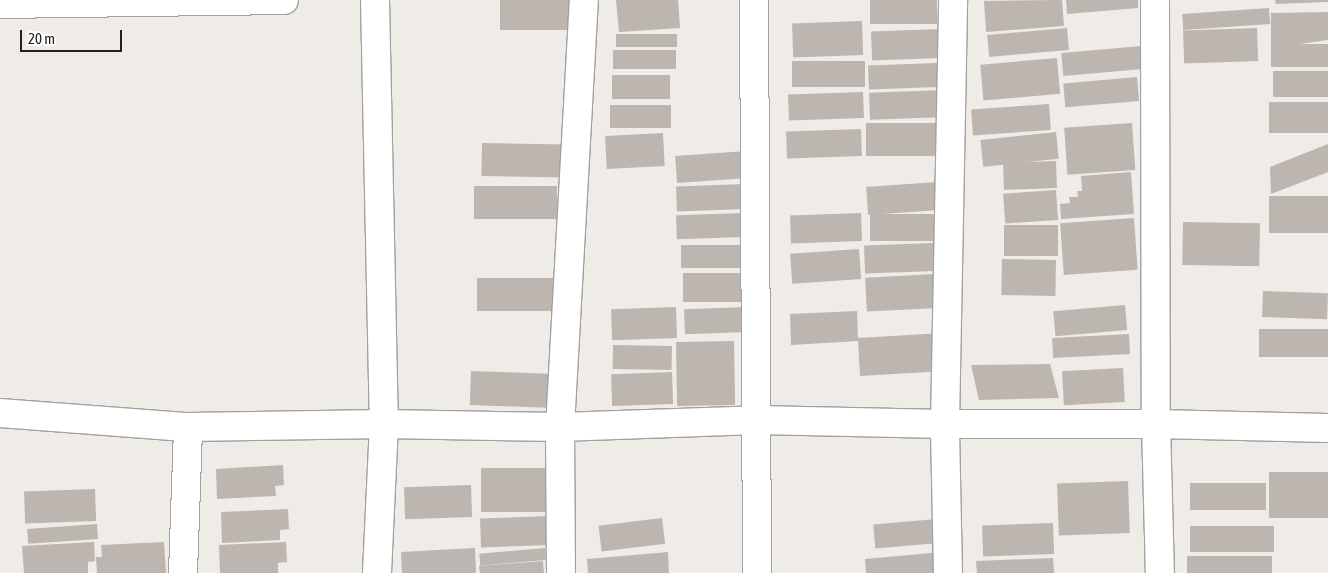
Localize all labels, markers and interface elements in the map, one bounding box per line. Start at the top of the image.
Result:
scale bar [22,20,125,52]
text: 20 m [28,30,55,47]

